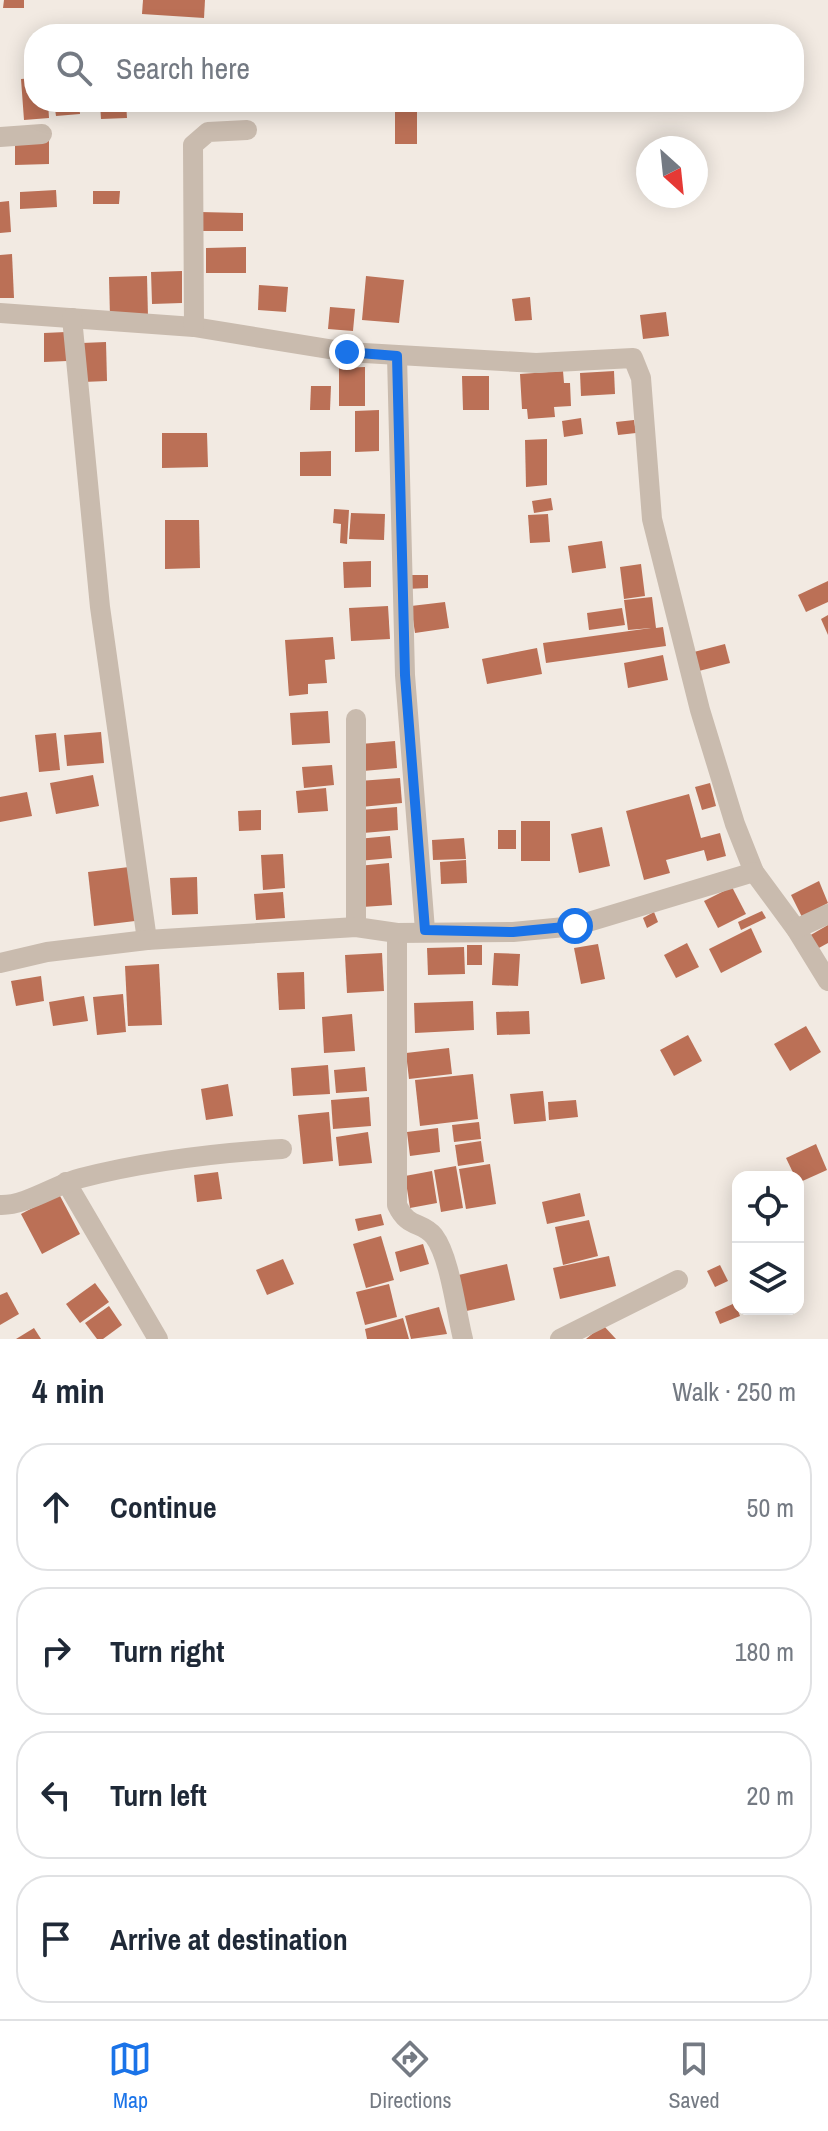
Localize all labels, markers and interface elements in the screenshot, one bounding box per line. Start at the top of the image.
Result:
search box [24,24,804,112]
icon: search [52,46,96,90]
text: Search here [116,48,250,88]
north arrow [636,136,708,208]
route end [329,334,365,370]
route start [557,908,593,944]
map controls [732,1171,804,1315]
button: locate [732,1171,804,1243]
button: layers [732,1243,804,1315]
text: 4 min [32,1368,105,1414]
text: Walk · 250 m [672,1374,796,1409]
icon: ahead [34,1485,78,1529]
text: Continue [110,1487,217,1527]
text: 50 m [747,1490,794,1525]
icon: right [34,1629,78,1673]
text: Turn right [110,1631,224,1671]
text: 180 m [735,1634,794,1669]
icon: left [34,1773,78,1817]
text: Turn left [110,1775,207,1815]
text: 20 m [747,1778,794,1813]
icon: arrive [34,1917,78,1961]
text: Arrive at destination [110,1919,348,1959]
tab: Map [108,2037,152,2115]
tab: Directions [369,2037,452,2115]
tab: Saved [668,2037,720,2115]

